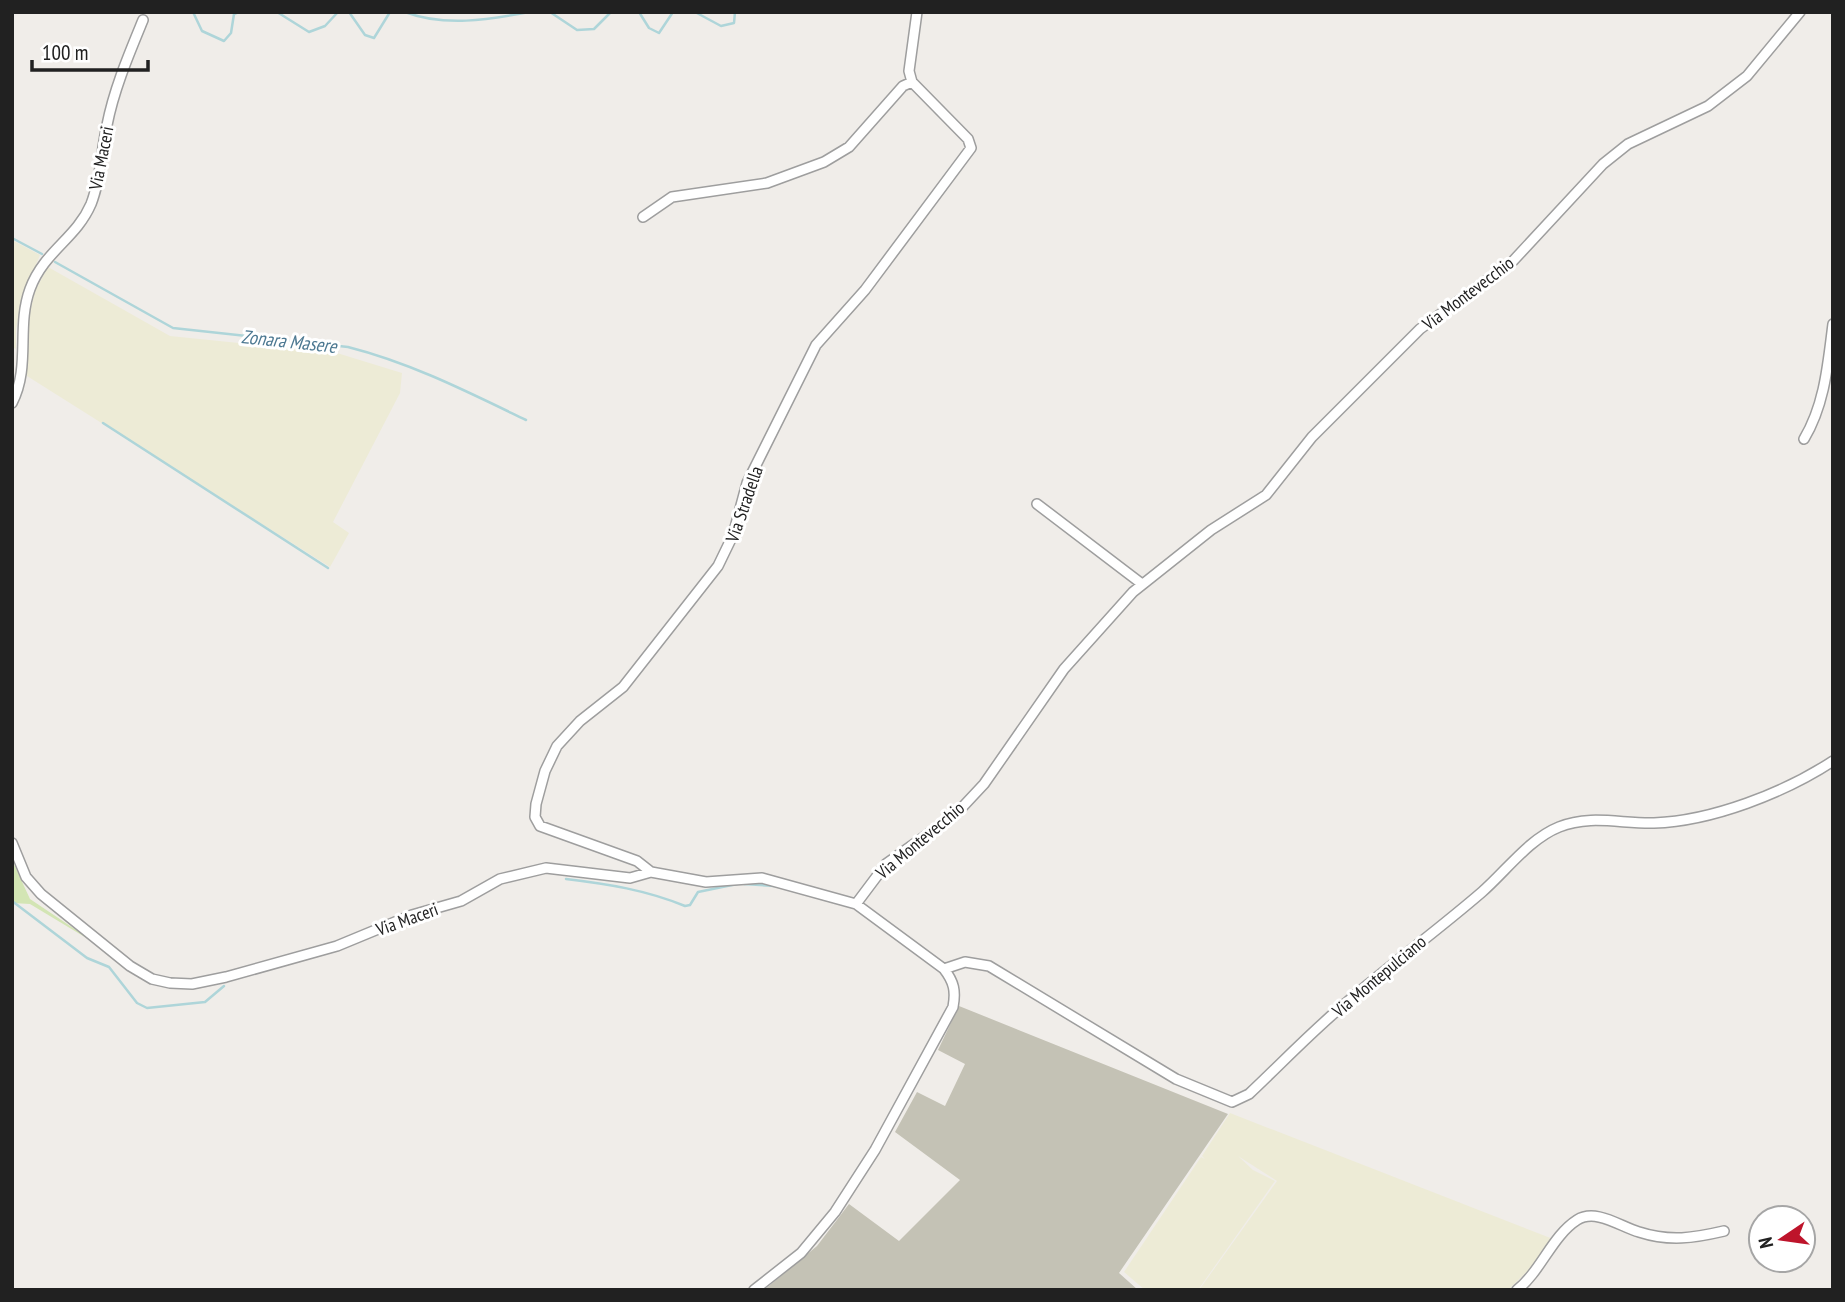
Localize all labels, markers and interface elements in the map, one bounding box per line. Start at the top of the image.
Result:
scale bar [32,28,147,72]
text: 100 m [42,39,88,66]
street label: Via Maceri [83,124,118,193]
street label: Via Montevecchio [1417,251,1519,336]
water label: Zonara Masere [240,324,339,358]
street label: Via Stradella [720,463,768,546]
street label: Via Montevecchio [870,796,969,884]
street label: Via Maceri [372,897,441,941]
street label: Via Montepulciano [1327,930,1431,1023]
north arrow [1747,1204,1817,1274]
text: N [1753,1235,1778,1251]

